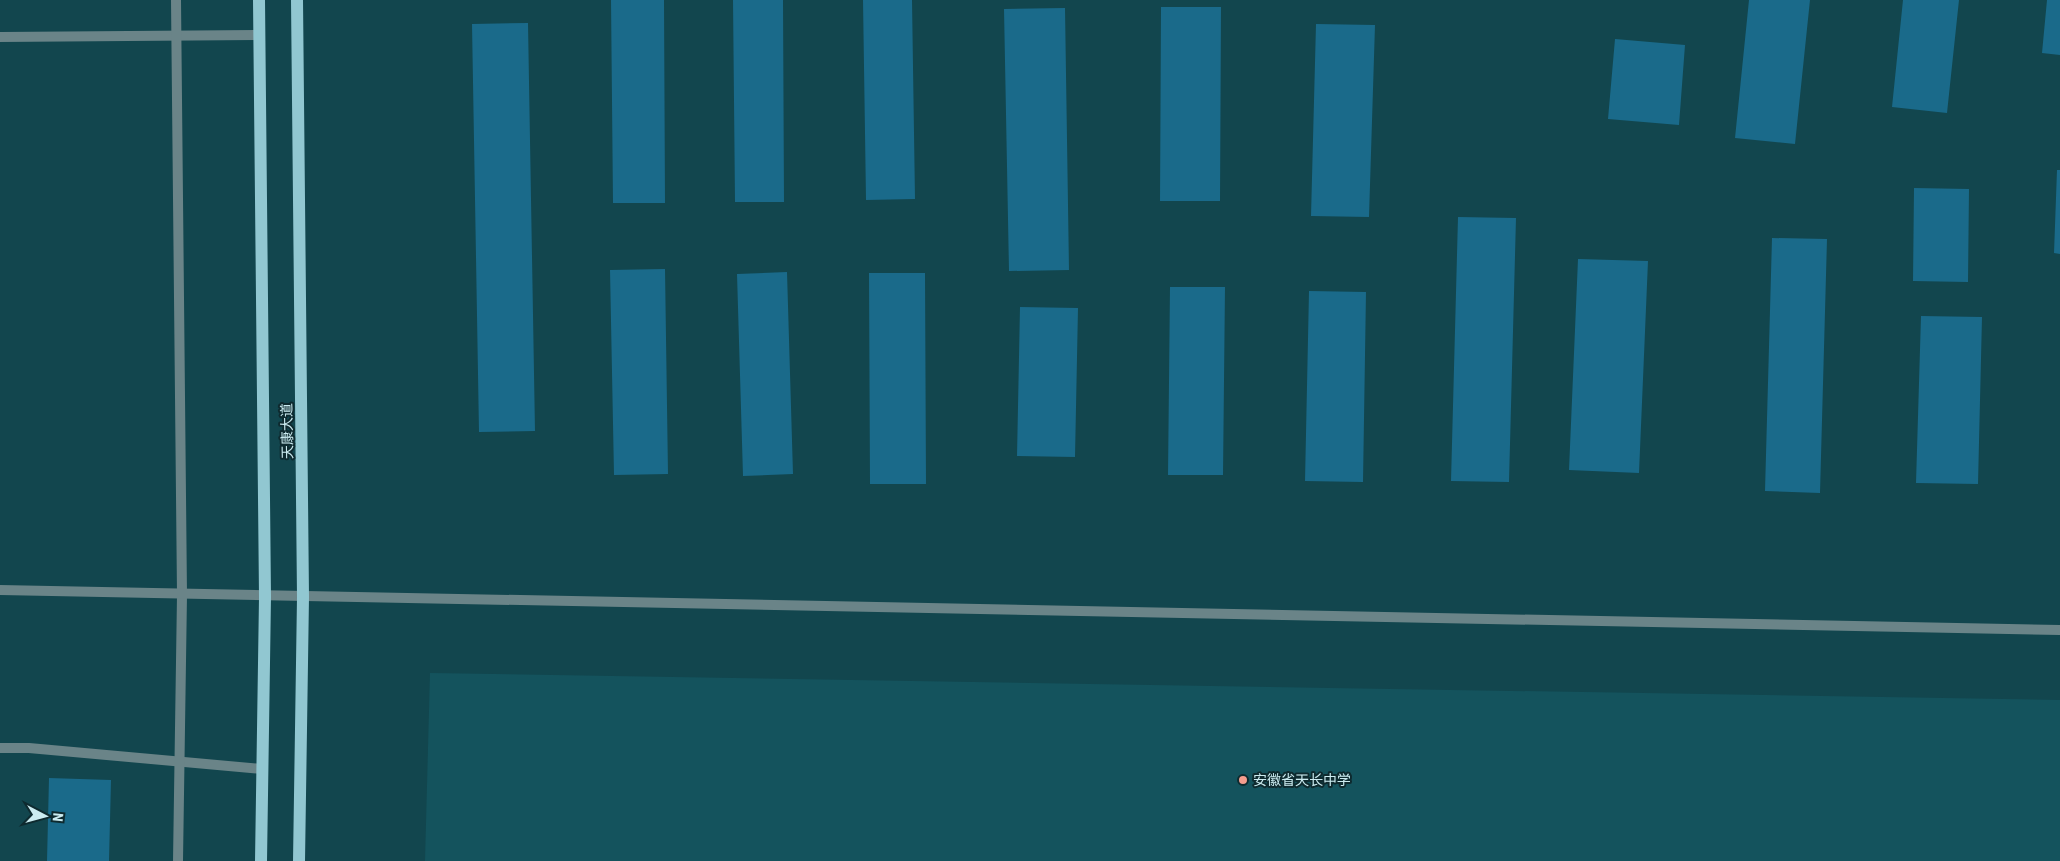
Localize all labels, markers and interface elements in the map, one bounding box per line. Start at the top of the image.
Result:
street label: 天康大道 [279,403,295,459]
place label: 安徽省天长中学 [1253,772,1351,788]
marker: 安徽省天长中学 [1237,774,1249,786]
north arrow [20,791,70,841]
text: N [50,812,66,822]

